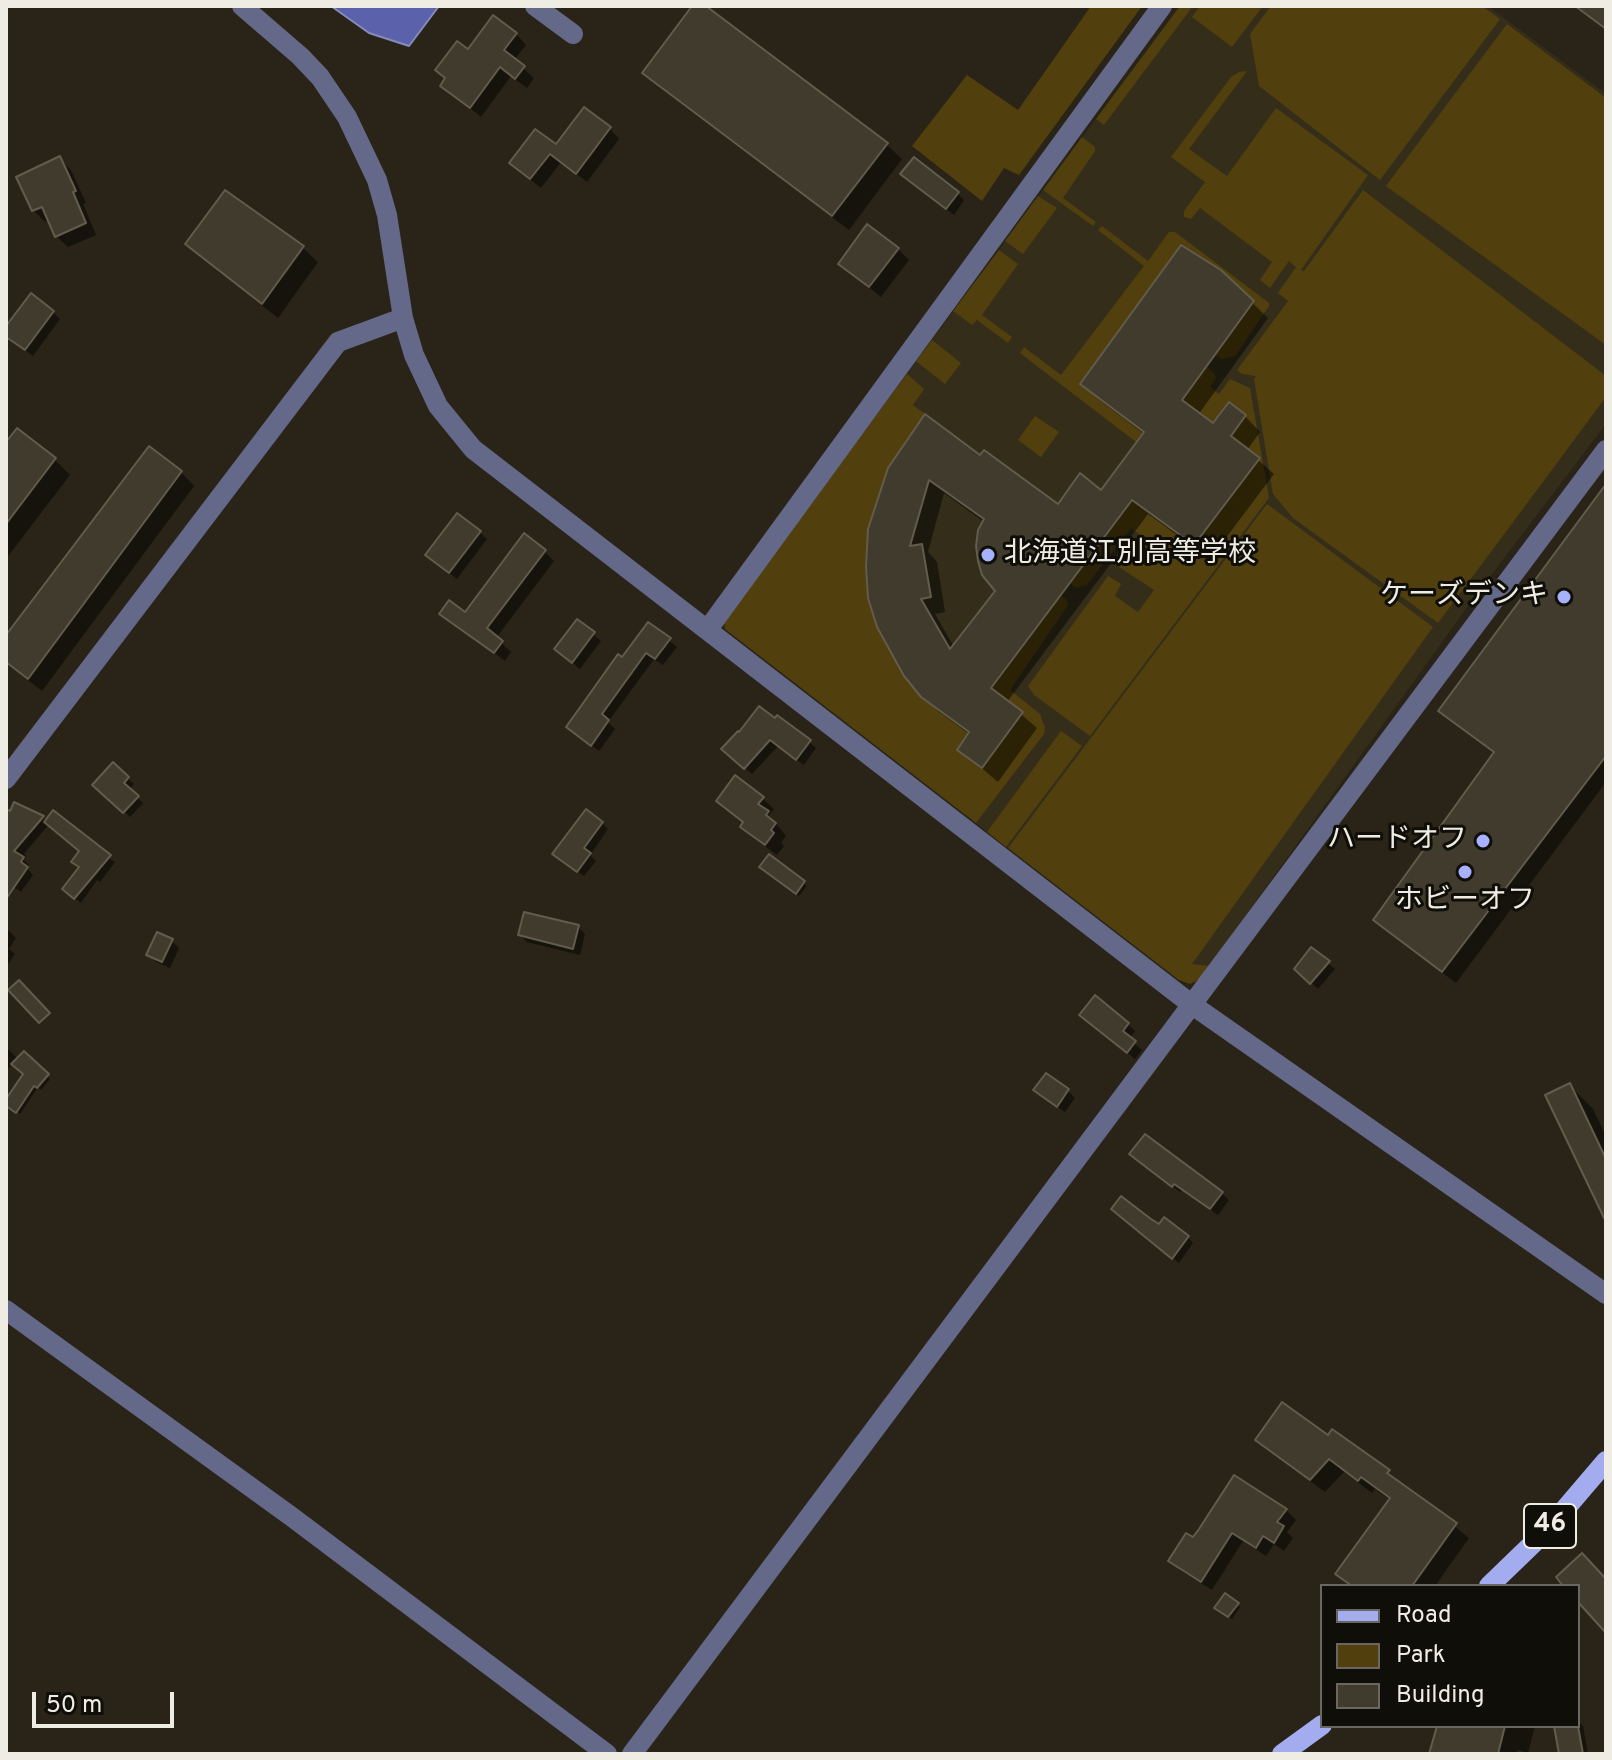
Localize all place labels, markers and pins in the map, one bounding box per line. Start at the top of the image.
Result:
place label: 北海道江別高等学校 [1004,538,1256,572]
marker: 北海道江別高等学校 [979,546,997,564]
place label: ケーズデンキ [1380,580,1548,614]
marker: ケーズデンキ [1555,588,1573,606]
place label: ハードオフ [1327,824,1467,858]
marker: ハードオフ [1474,832,1492,850]
marker: ホビーオフ [1456,863,1474,881]
place label: ホビーオフ [1395,885,1535,919]

